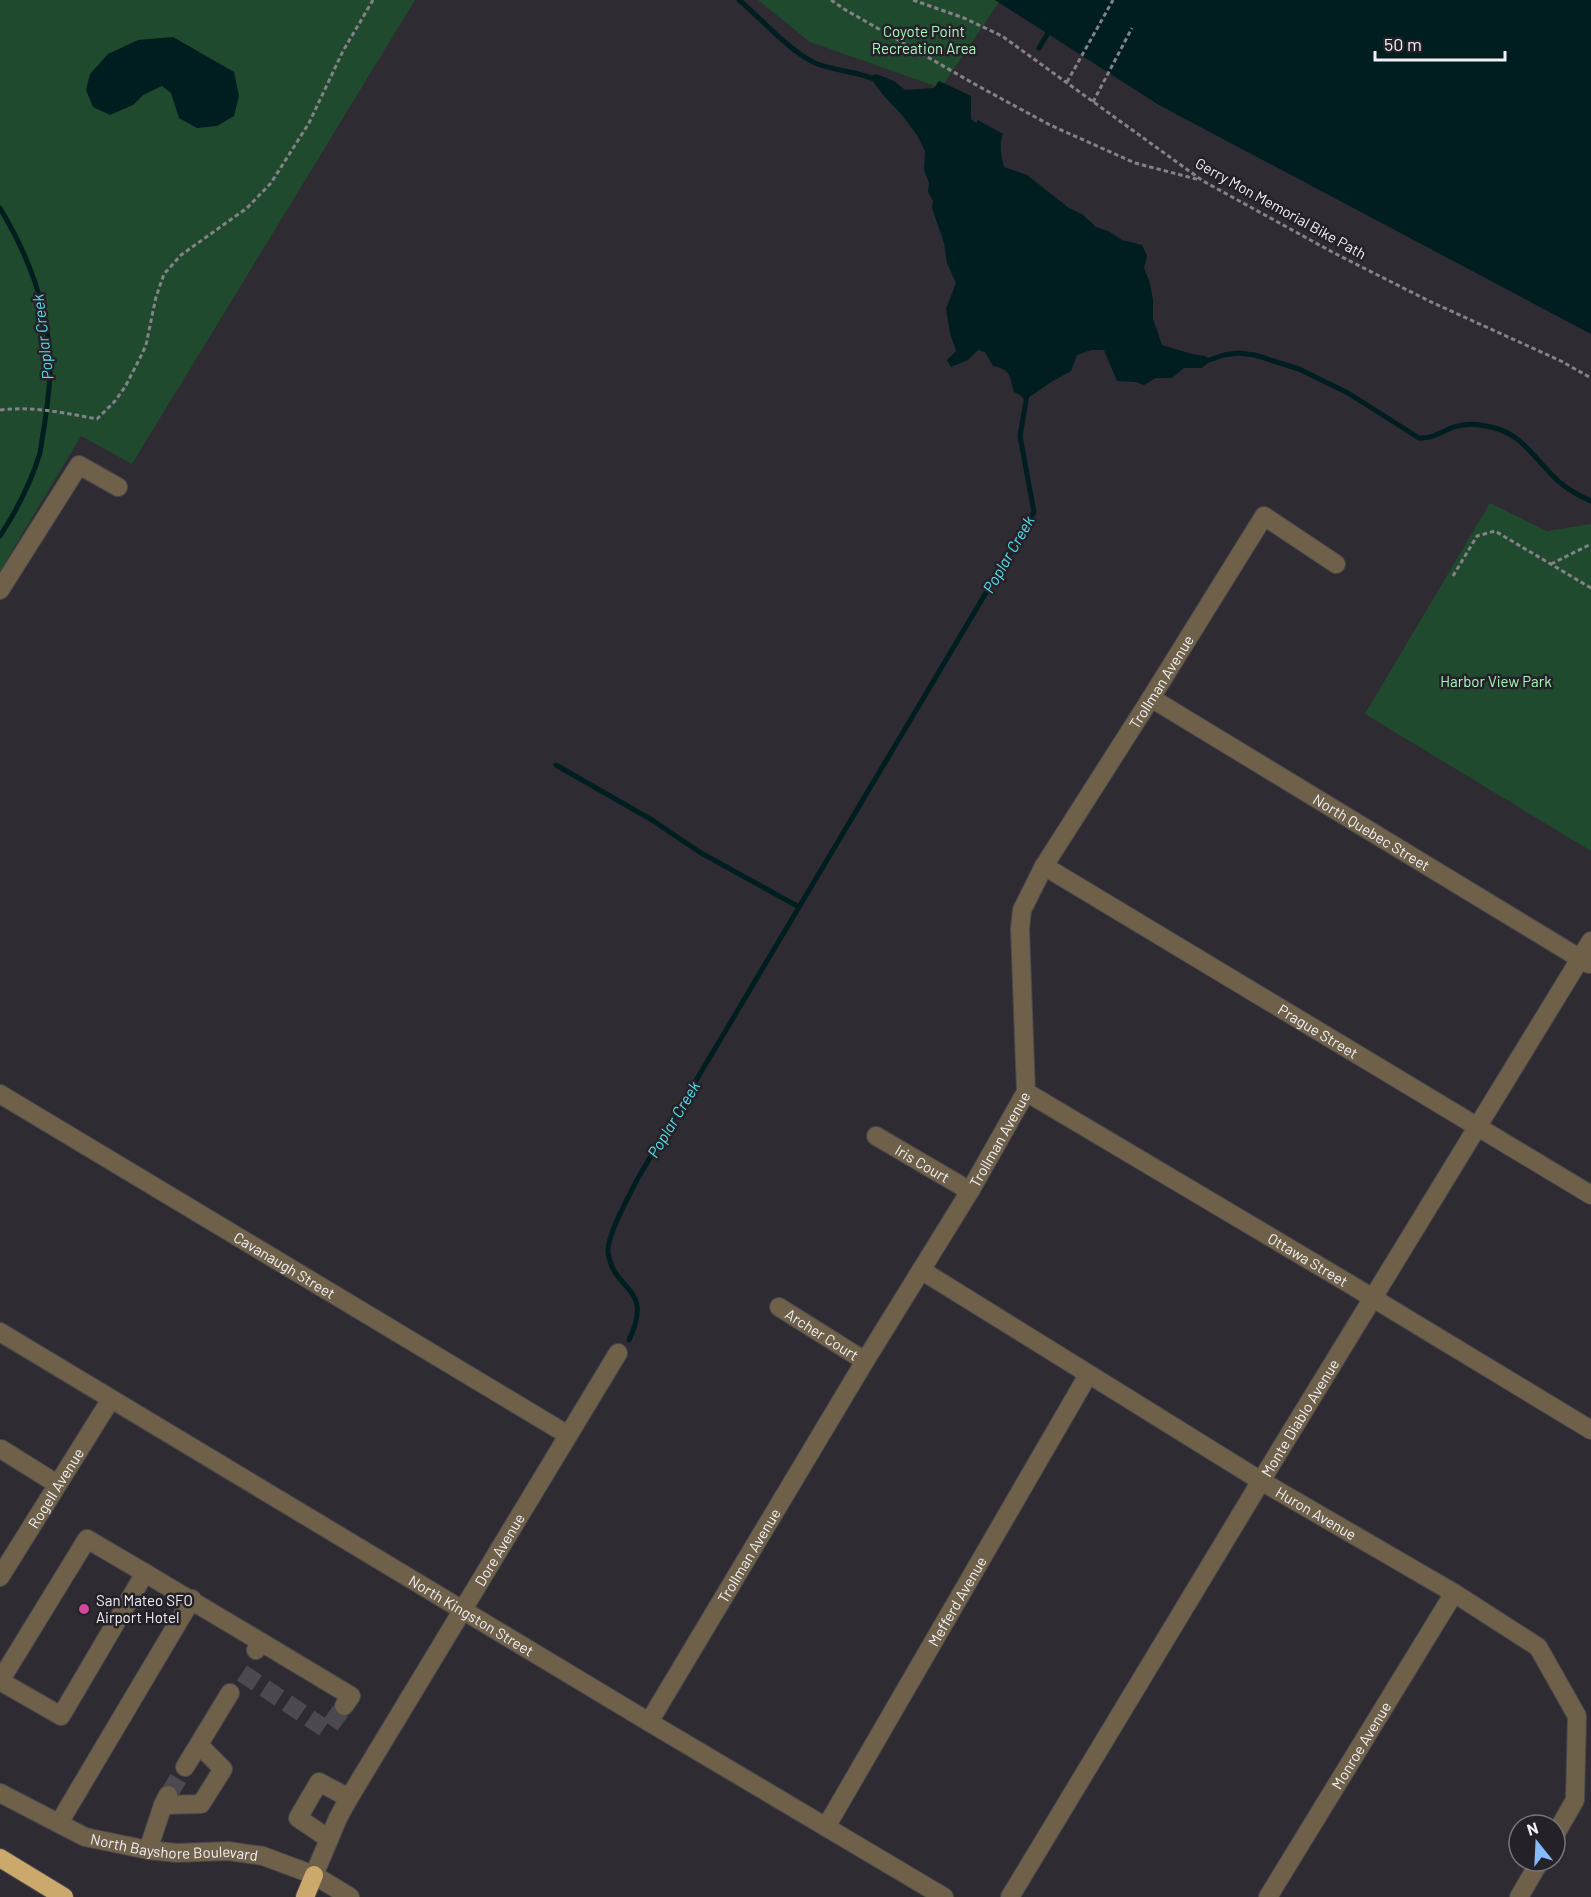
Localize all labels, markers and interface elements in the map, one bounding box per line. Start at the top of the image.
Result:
park label: Coyote Point Recreation Area [872,22,976,57]
scale bar [1375,24,1506,62]
text: 50 m [1384,33,1422,55]
street label: Gerry Mon Memorial Bike Path [1192,153,1370,263]
water label: Poplar Creek [27,293,57,381]
water label: Poplar Creek [978,512,1038,596]
street label: Trollman Avenue [1125,631,1197,732]
park label: Harbor View Park [1440,672,1552,690]
street label: North Quebec Street [1310,790,1433,874]
street label: Prague Street [1275,1000,1361,1062]
water label: Poplar Creek [643,1077,703,1161]
street label: Trollman Avenue [965,1088,1034,1190]
street label: Iris Court [892,1140,953,1186]
street label: Cavanaugh Street [231,1228,339,1302]
street label: Ottawa Street [1265,1229,1351,1290]
street label: Archer Court [782,1304,862,1364]
street label: Monte Diablo Avenue [1257,1356,1342,1480]
street label: Rogell Avenue [24,1445,87,1531]
street label: Huron Avenue [1273,1483,1360,1543]
street label: Trollman Avenue [713,1505,784,1606]
street label: Dore Avenue [470,1510,528,1589]
street label: Mefferd Avenue [924,1553,990,1649]
street label: North Kingston Street [406,1571,537,1660]
place label: San Mateo SFO Airport Hotel [96,1591,193,1626]
marker: San Mateo SFO Airport Hotel [77,1602,91,1616]
street label: Monroe Avenue [1327,1698,1394,1792]
north arrow [1507,1813,1567,1873]
text: N [1524,1818,1540,1839]
street label: North Bayshore Boulevard [89,1829,259,1864]

